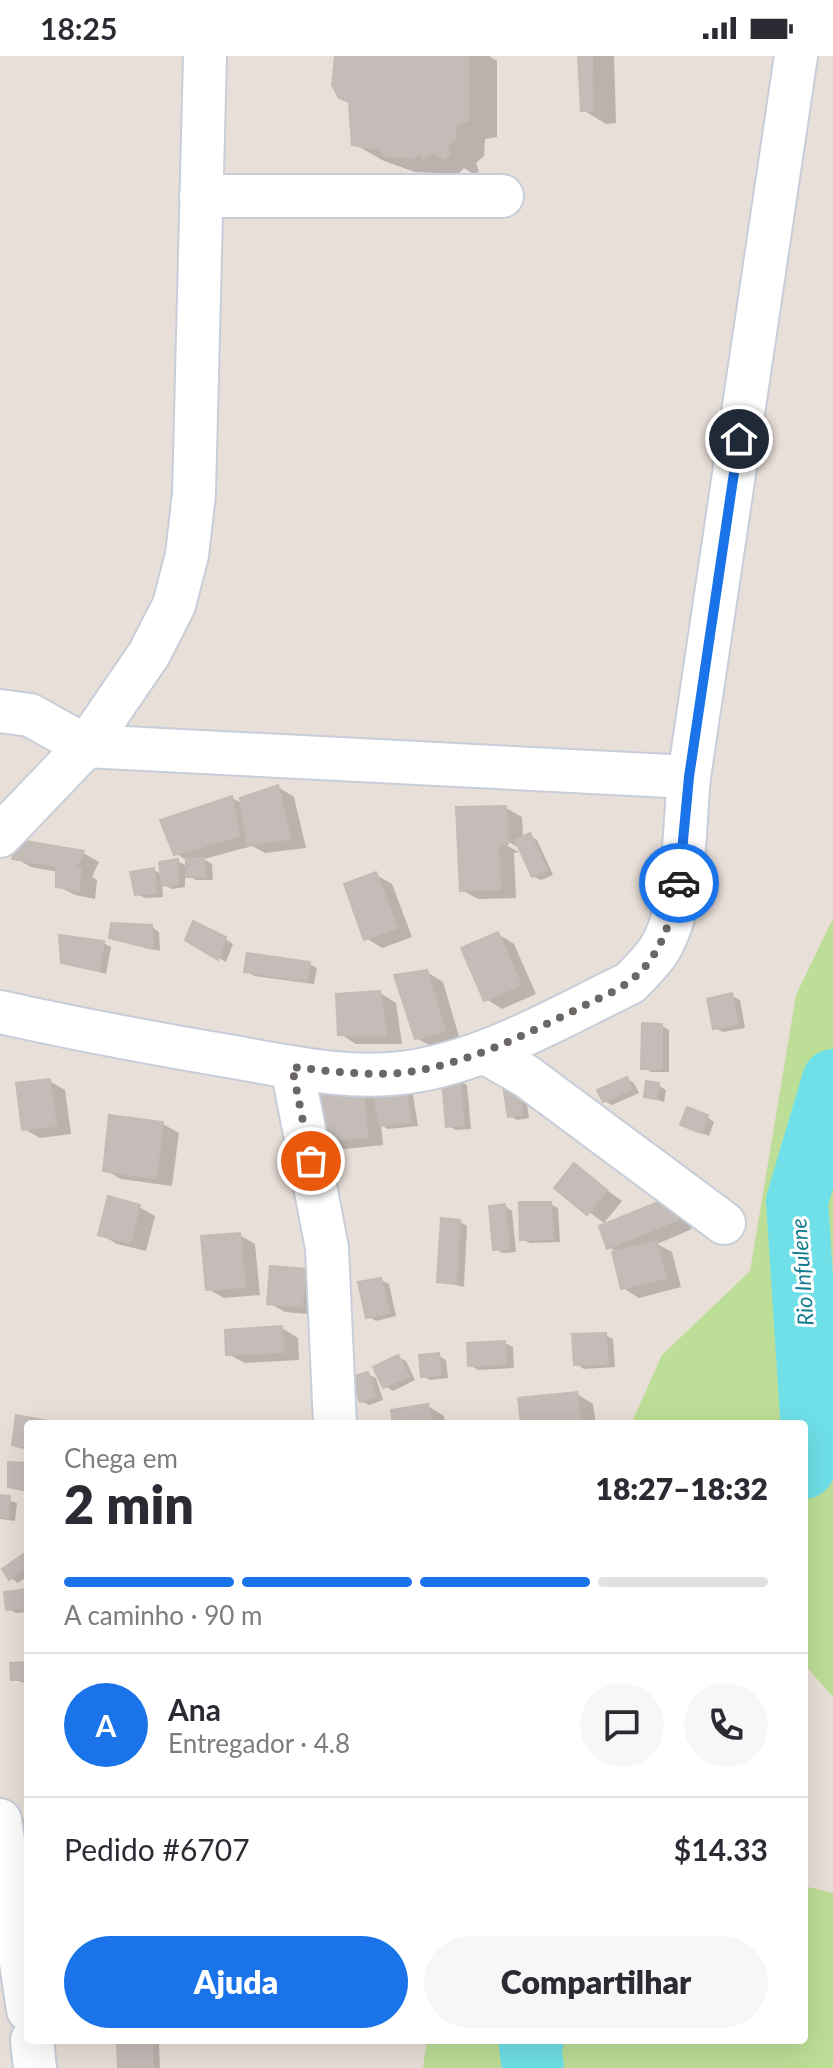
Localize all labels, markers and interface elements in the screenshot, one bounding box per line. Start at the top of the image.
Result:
text: 18:25 [40,10,117,46]
pin [705,405,773,473]
icon: home [717,417,761,461]
courier [639,843,719,923]
icon: car [657,861,701,905]
pin [277,1127,345,1195]
icon: bag [289,1139,333,1183]
water label: Rio Infulene [784,1217,819,1327]
text: Chega em [64,1442,178,1474]
text: 18:27–18:32 [595,1470,768,1506]
text: 2 min [64,1473,194,1535]
text: A caminho · 90 m [64,1599,262,1631]
button: chat [580,1683,664,1767]
button: phone [684,1683,768,1767]
text: Ana [168,1691,221,1727]
text: A [96,1707,116,1743]
text: Entregador · 4.8 [168,1727,350,1759]
text: Pedido #6707 [64,1831,250,1867]
text: $14.33 [674,1831,768,1867]
button: Ajuda [64,1936,408,2028]
button: Compartilhar [424,1936,768,2028]

